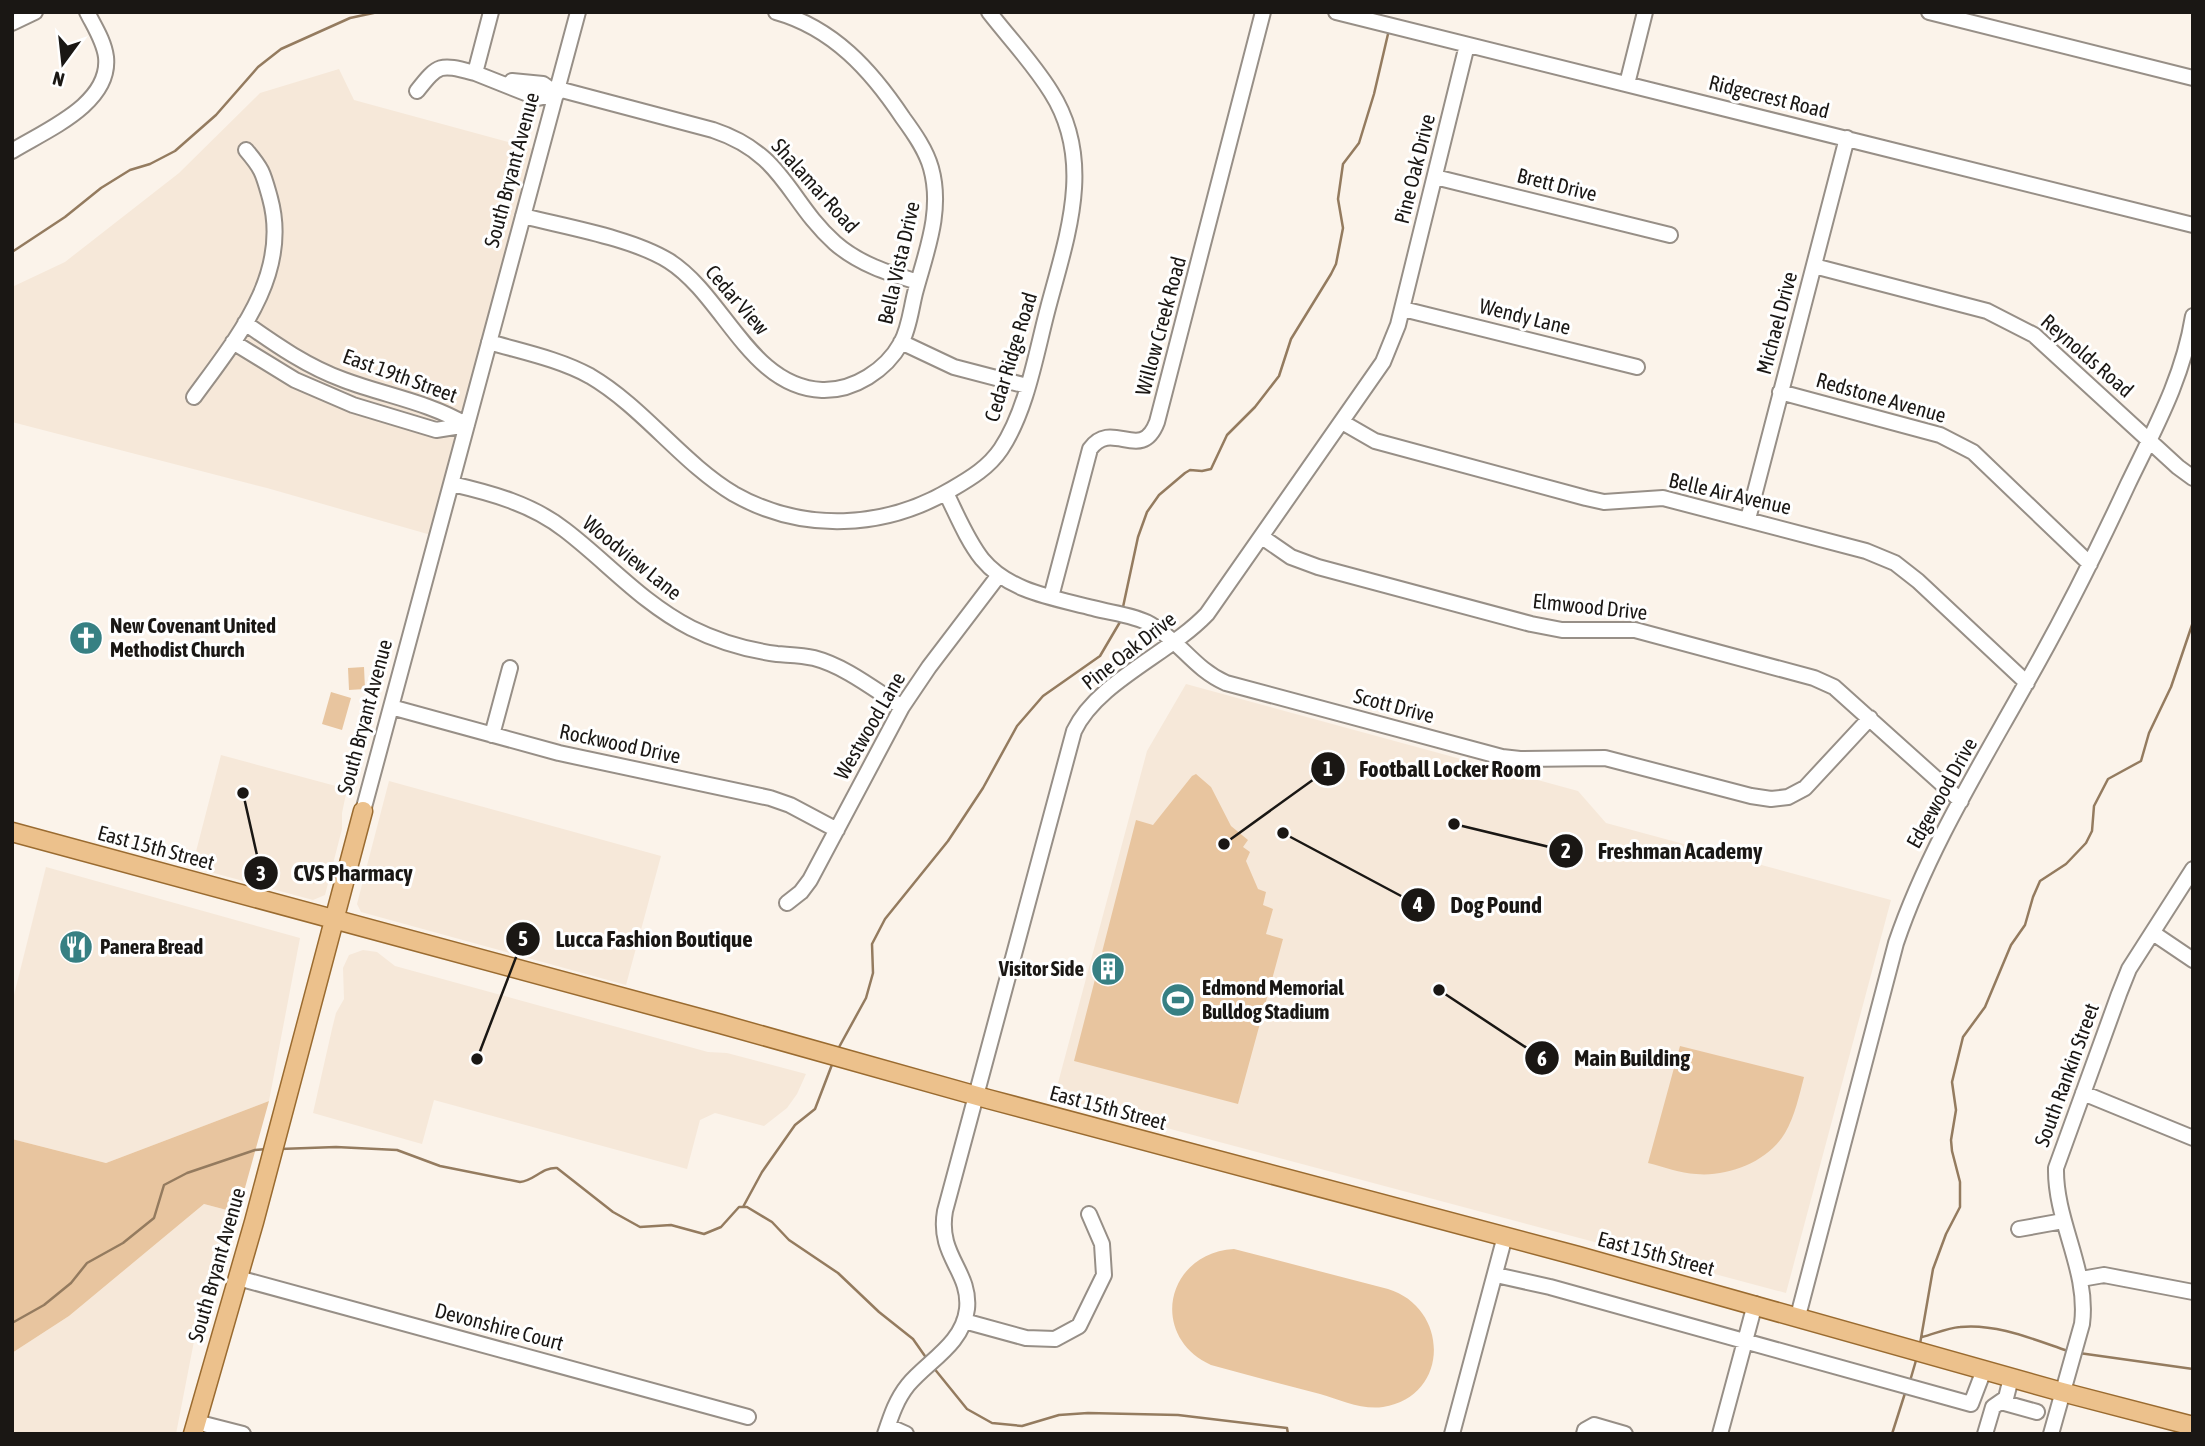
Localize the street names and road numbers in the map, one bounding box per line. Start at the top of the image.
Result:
street label: Ridgecrest Road [1707,69,1832,123]
street label: South Bryant Avenue [479,90,543,250]
street label: Pine Oak Drive [1389,111,1439,226]
street label: Shalamar Road [767,133,864,237]
street label: Brett Drive [1515,163,1600,206]
street label: Bella Vista Drive [872,199,924,326]
street label: Willow Creek Road [1130,254,1190,398]
street label: Cedar View [701,260,775,340]
street label: Michael Drive [1751,269,1801,377]
street label: Cedar Ridge Road [979,289,1041,424]
street label: Wendy Lane [1477,293,1573,339]
street label: Reynolds Road [2037,309,2139,402]
street label: East 19th Street [340,343,461,407]
street label: Redstone Avenue [1814,367,1949,427]
street label: Belle Air Avenue [1667,467,1794,519]
street label: Woodview Lane [578,510,687,604]
street label: Elmwood Drive [1532,588,1649,624]
street label: Pine Oak Drive [1077,606,1180,694]
street label: South Bryant Avenue [332,637,396,797]
street label: Westwood Lane [829,667,910,784]
street label: Scott Drive [1351,683,1437,727]
street label: Rockwood Drive [558,718,683,768]
street label: Edgewood Drive [1901,733,1981,852]
street label: East 15th Street [95,820,217,874]
street label: South Rankin Street [2029,1000,2103,1150]
street label: East 15th Street [1047,1080,1169,1134]
street label: South Bryant Avenue [183,1185,250,1345]
street label: East 15th Street [1595,1226,1717,1280]
street label: Devonshire Court [432,1297,566,1355]

